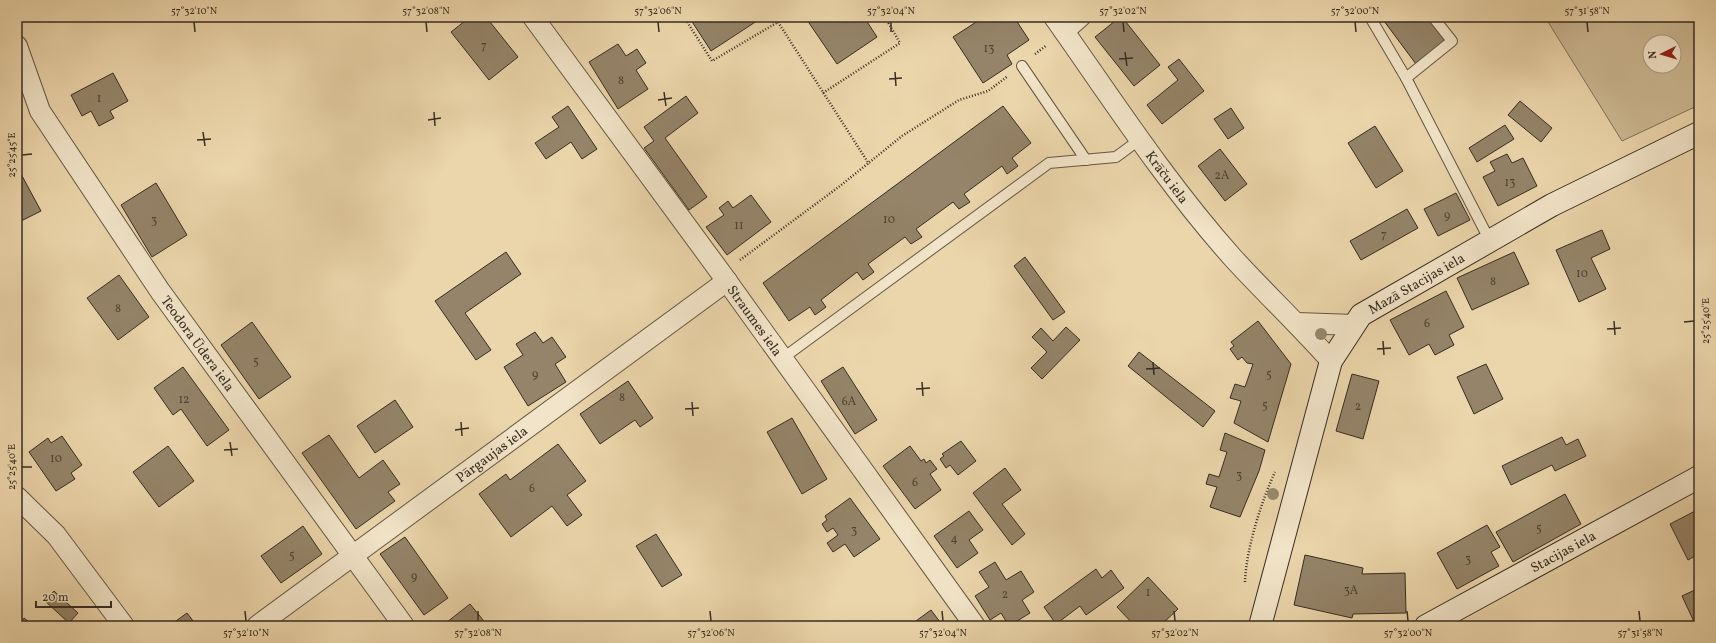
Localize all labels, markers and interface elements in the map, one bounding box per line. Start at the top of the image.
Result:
text: 57°32'10"N [171,4,218,18]
text: 57°32'08"N [402,4,450,18]
text: 57°32'06"N [634,4,682,18]
text: 57°32'04"N [867,4,915,18]
text: 57°32'02"N [1099,4,1147,18]
text: 57°32'00"N [1331,4,1380,18]
text: 57°31'58"N [1564,4,1610,18]
north arrow [1642,34,1682,74]
house number: 7 [481,38,487,54]
house number: 13 [984,41,994,57]
text: N [1646,50,1661,59]
house number: 8 [618,73,624,89]
house number: 1 [97,91,101,107]
text: 25°25'45"E [5,132,19,178]
street label: Krāču iela [1140,148,1192,208]
house number: 2A [1215,168,1230,184]
house number: 13 [1505,175,1515,191]
house number: 9 [1444,208,1450,224]
house number: 10 [883,212,895,228]
house number: 3 [151,213,157,229]
house number: 11 [734,218,744,234]
house number: 7 [1381,227,1387,243]
street label: Mazā Stacijas iela [1365,249,1469,320]
house number: 10 [1576,266,1588,282]
house number: 8 [1490,274,1496,290]
street label: Straumes iela [722,282,786,361]
street label: Teodora Ūdera iela [156,293,238,396]
text: 25°25'40"E [1699,298,1713,344]
house number: 8 [115,301,121,317]
house number: 6 [1424,316,1430,332]
house number: 5 [253,354,259,370]
house number: 9 [532,367,538,383]
house number: 5 [1266,367,1272,383]
house number: 8 [619,390,625,406]
house number: 12 [178,392,190,408]
house number: 6A [842,394,857,410]
house number: 5 [1262,398,1268,414]
house number: 2 [1355,399,1361,415]
street label: Pārgaujas iela [453,422,532,488]
text: 25°25'40"E [5,444,19,490]
house number: 10 [50,451,62,467]
house number: 3 [1236,468,1242,484]
house number: 6 [912,475,918,491]
house number: 6 [529,481,535,497]
house number: 5 [1536,521,1542,537]
house number: 3 [851,523,857,539]
street label: Stacijas iela [1528,527,1600,578]
house number: 4 [950,531,958,547]
house number: 5 [289,548,295,564]
house number: 3 [1465,552,1471,568]
house number: 9 [411,569,417,585]
scale bar [36,583,111,609]
house number: 3A [1344,583,1359,599]
house number: 1 [1146,585,1150,601]
house number: 2 [1002,587,1008,603]
text: 20 m [42,590,69,606]
text: 57°32'10"N [223,626,270,640]
text: 57°32'08"N [454,626,502,640]
text: 57°32'06"N [687,626,735,640]
text: 57°32'04"N [919,626,967,640]
text: 57°32'02"N [1151,626,1199,640]
text: 57°32'00"N [1384,626,1433,640]
text: 57°31'58"N [1617,626,1663,640]

